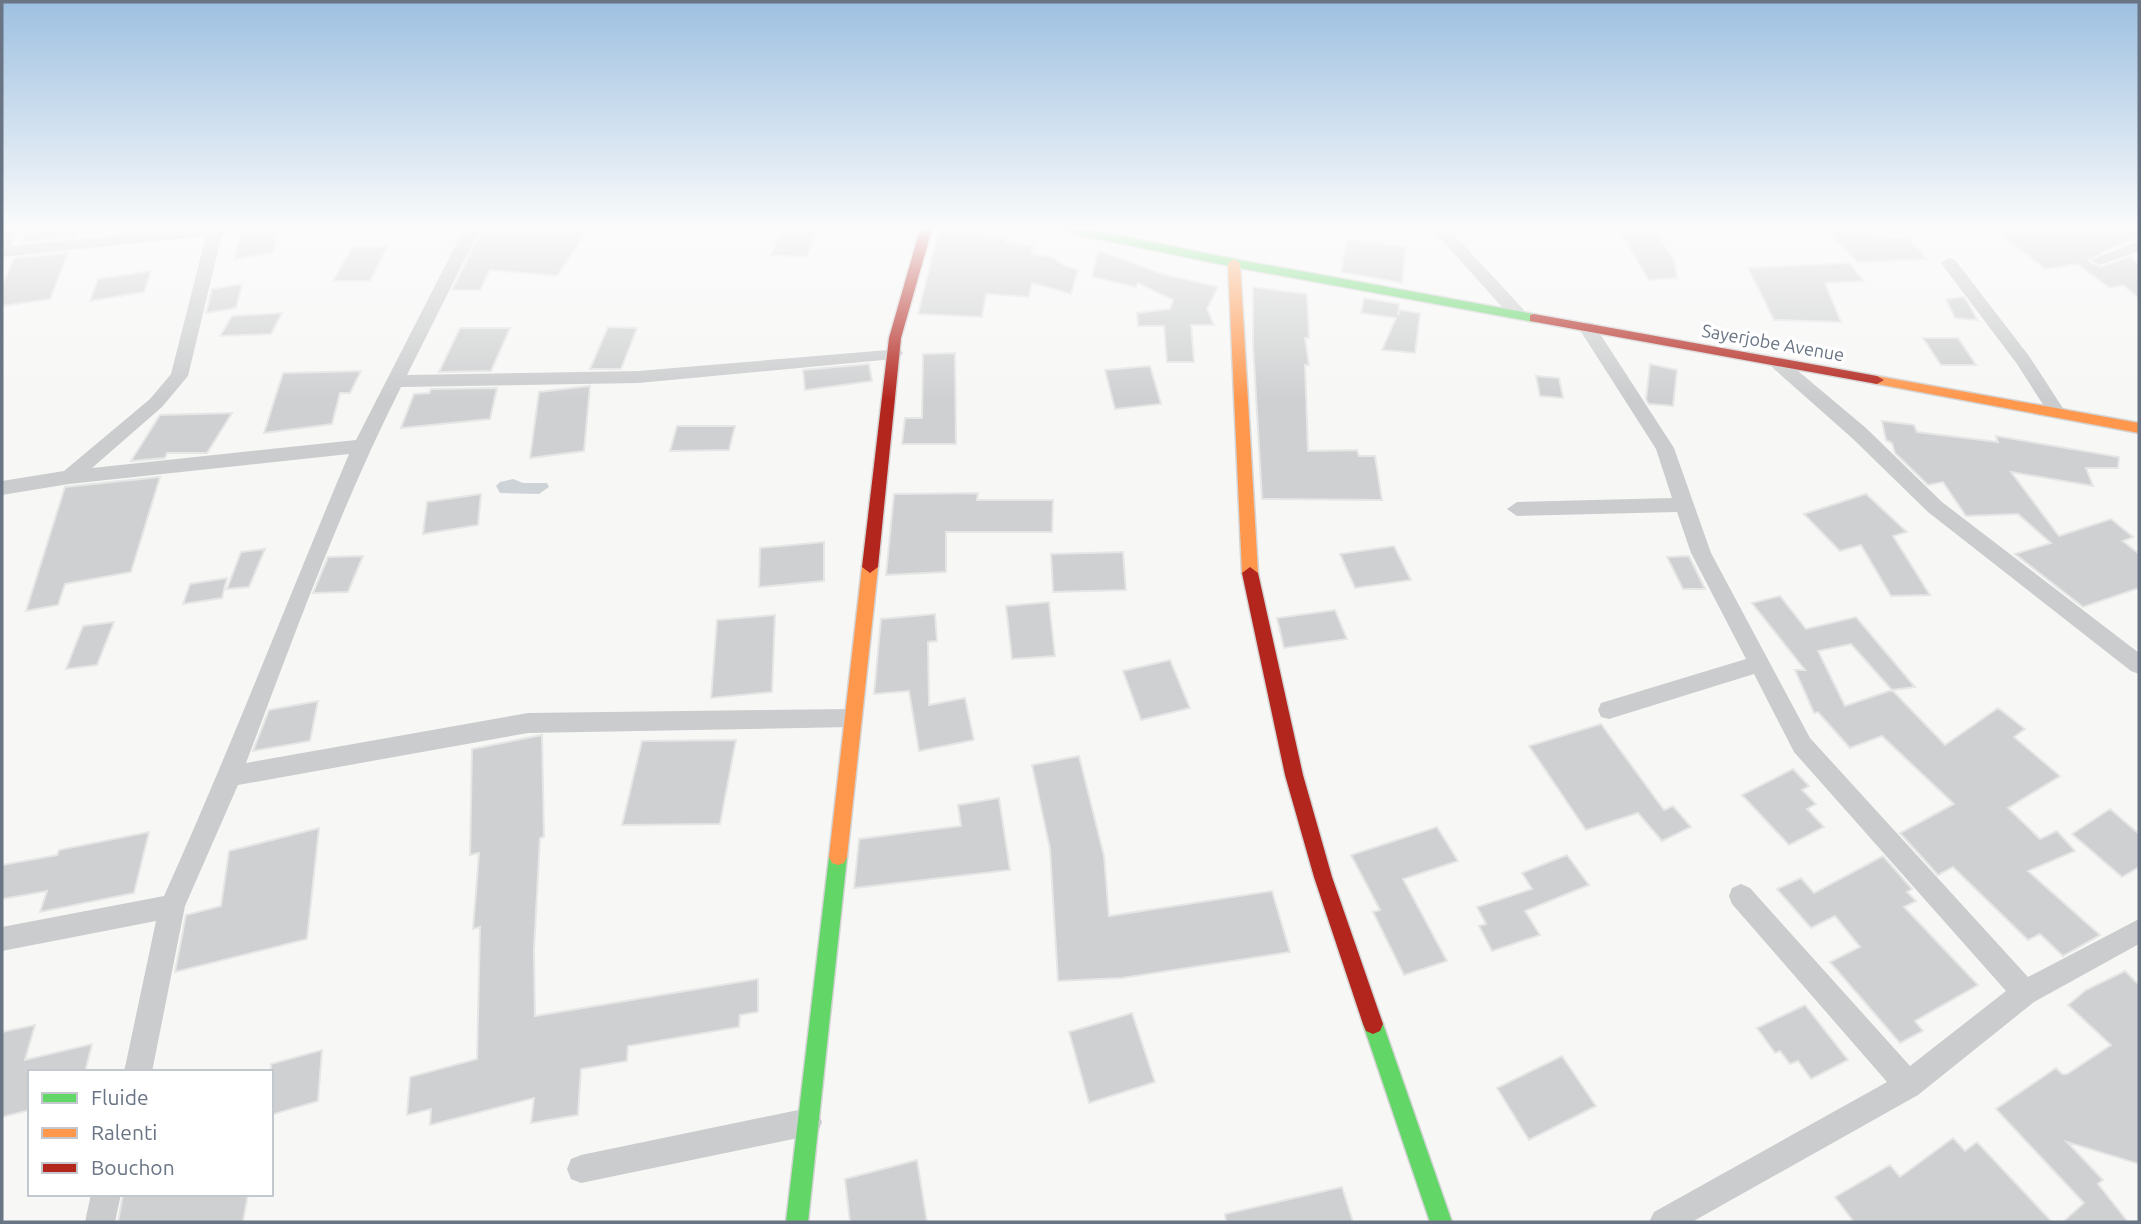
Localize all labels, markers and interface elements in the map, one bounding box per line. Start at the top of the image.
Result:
street label: Sayerjobe Avenue [1700,320,1846,364]
legend [28,1070,273,1196]
text: Fluide [91,1085,149,1109]
text: Ralenti [91,1120,157,1144]
text: Bouchon [91,1155,175,1179]

